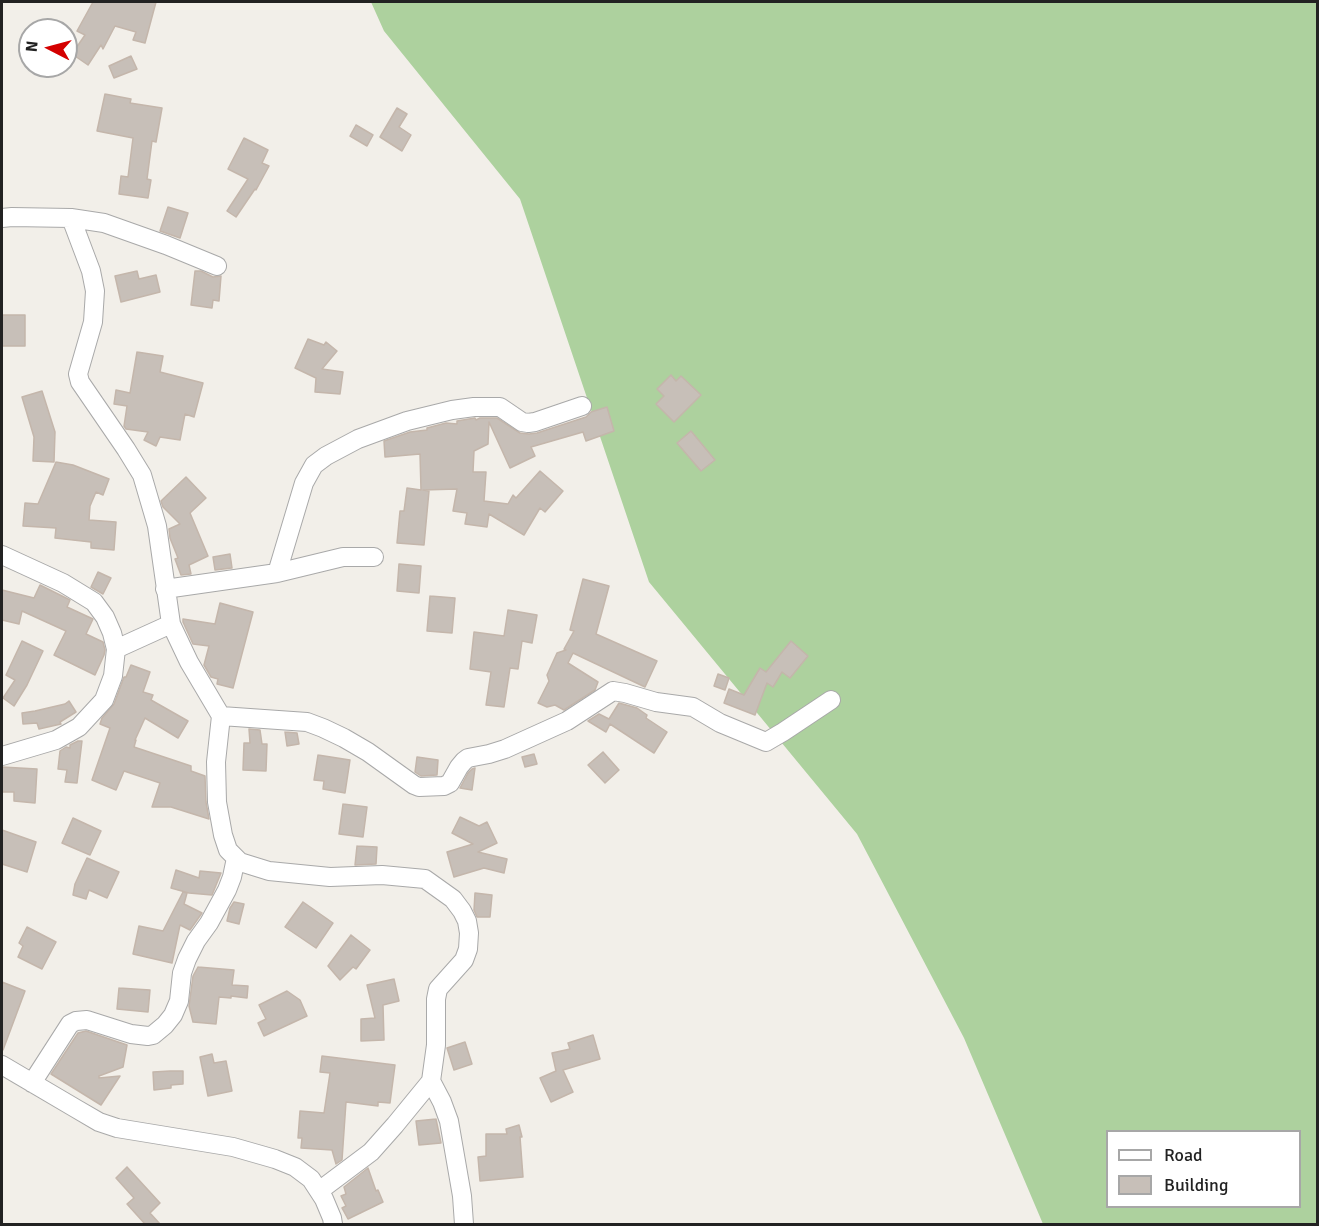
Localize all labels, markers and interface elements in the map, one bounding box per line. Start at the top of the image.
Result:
north arrow [18,18,78,78]
text: N [22,40,43,53]
legend [1106,1130,1301,1208]
text: Road [1164,1144,1203,1166]
text: Building [1164,1174,1228,1196]

